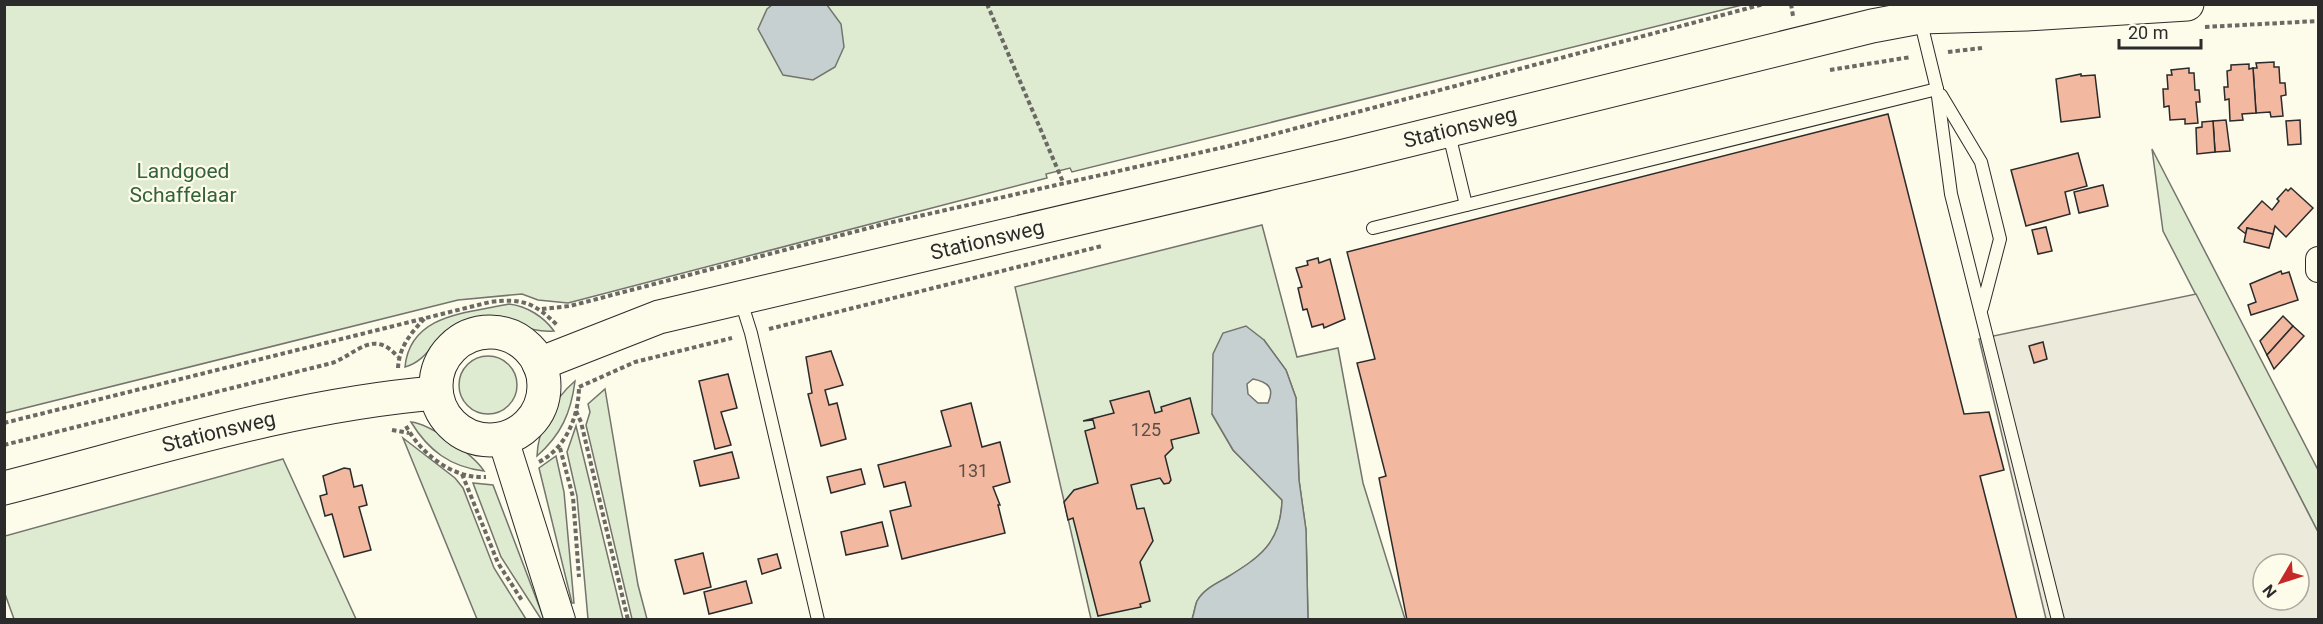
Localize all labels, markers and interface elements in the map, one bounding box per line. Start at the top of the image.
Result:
scale bar [2119,12,2202,50]
text: 20 m [2128,22,2168,43]
street label: Stationsweg [1401,102,1519,153]
park label: Landgoed Schaffelaar [129,159,237,207]
street label: Stationsweg [928,215,1046,265]
street label: Stationsweg [159,406,278,457]
house number: 125 [1131,419,1161,440]
house number: 131 [958,460,988,481]
north arrow [2251,552,2311,612]
text: N [2259,581,2281,601]

